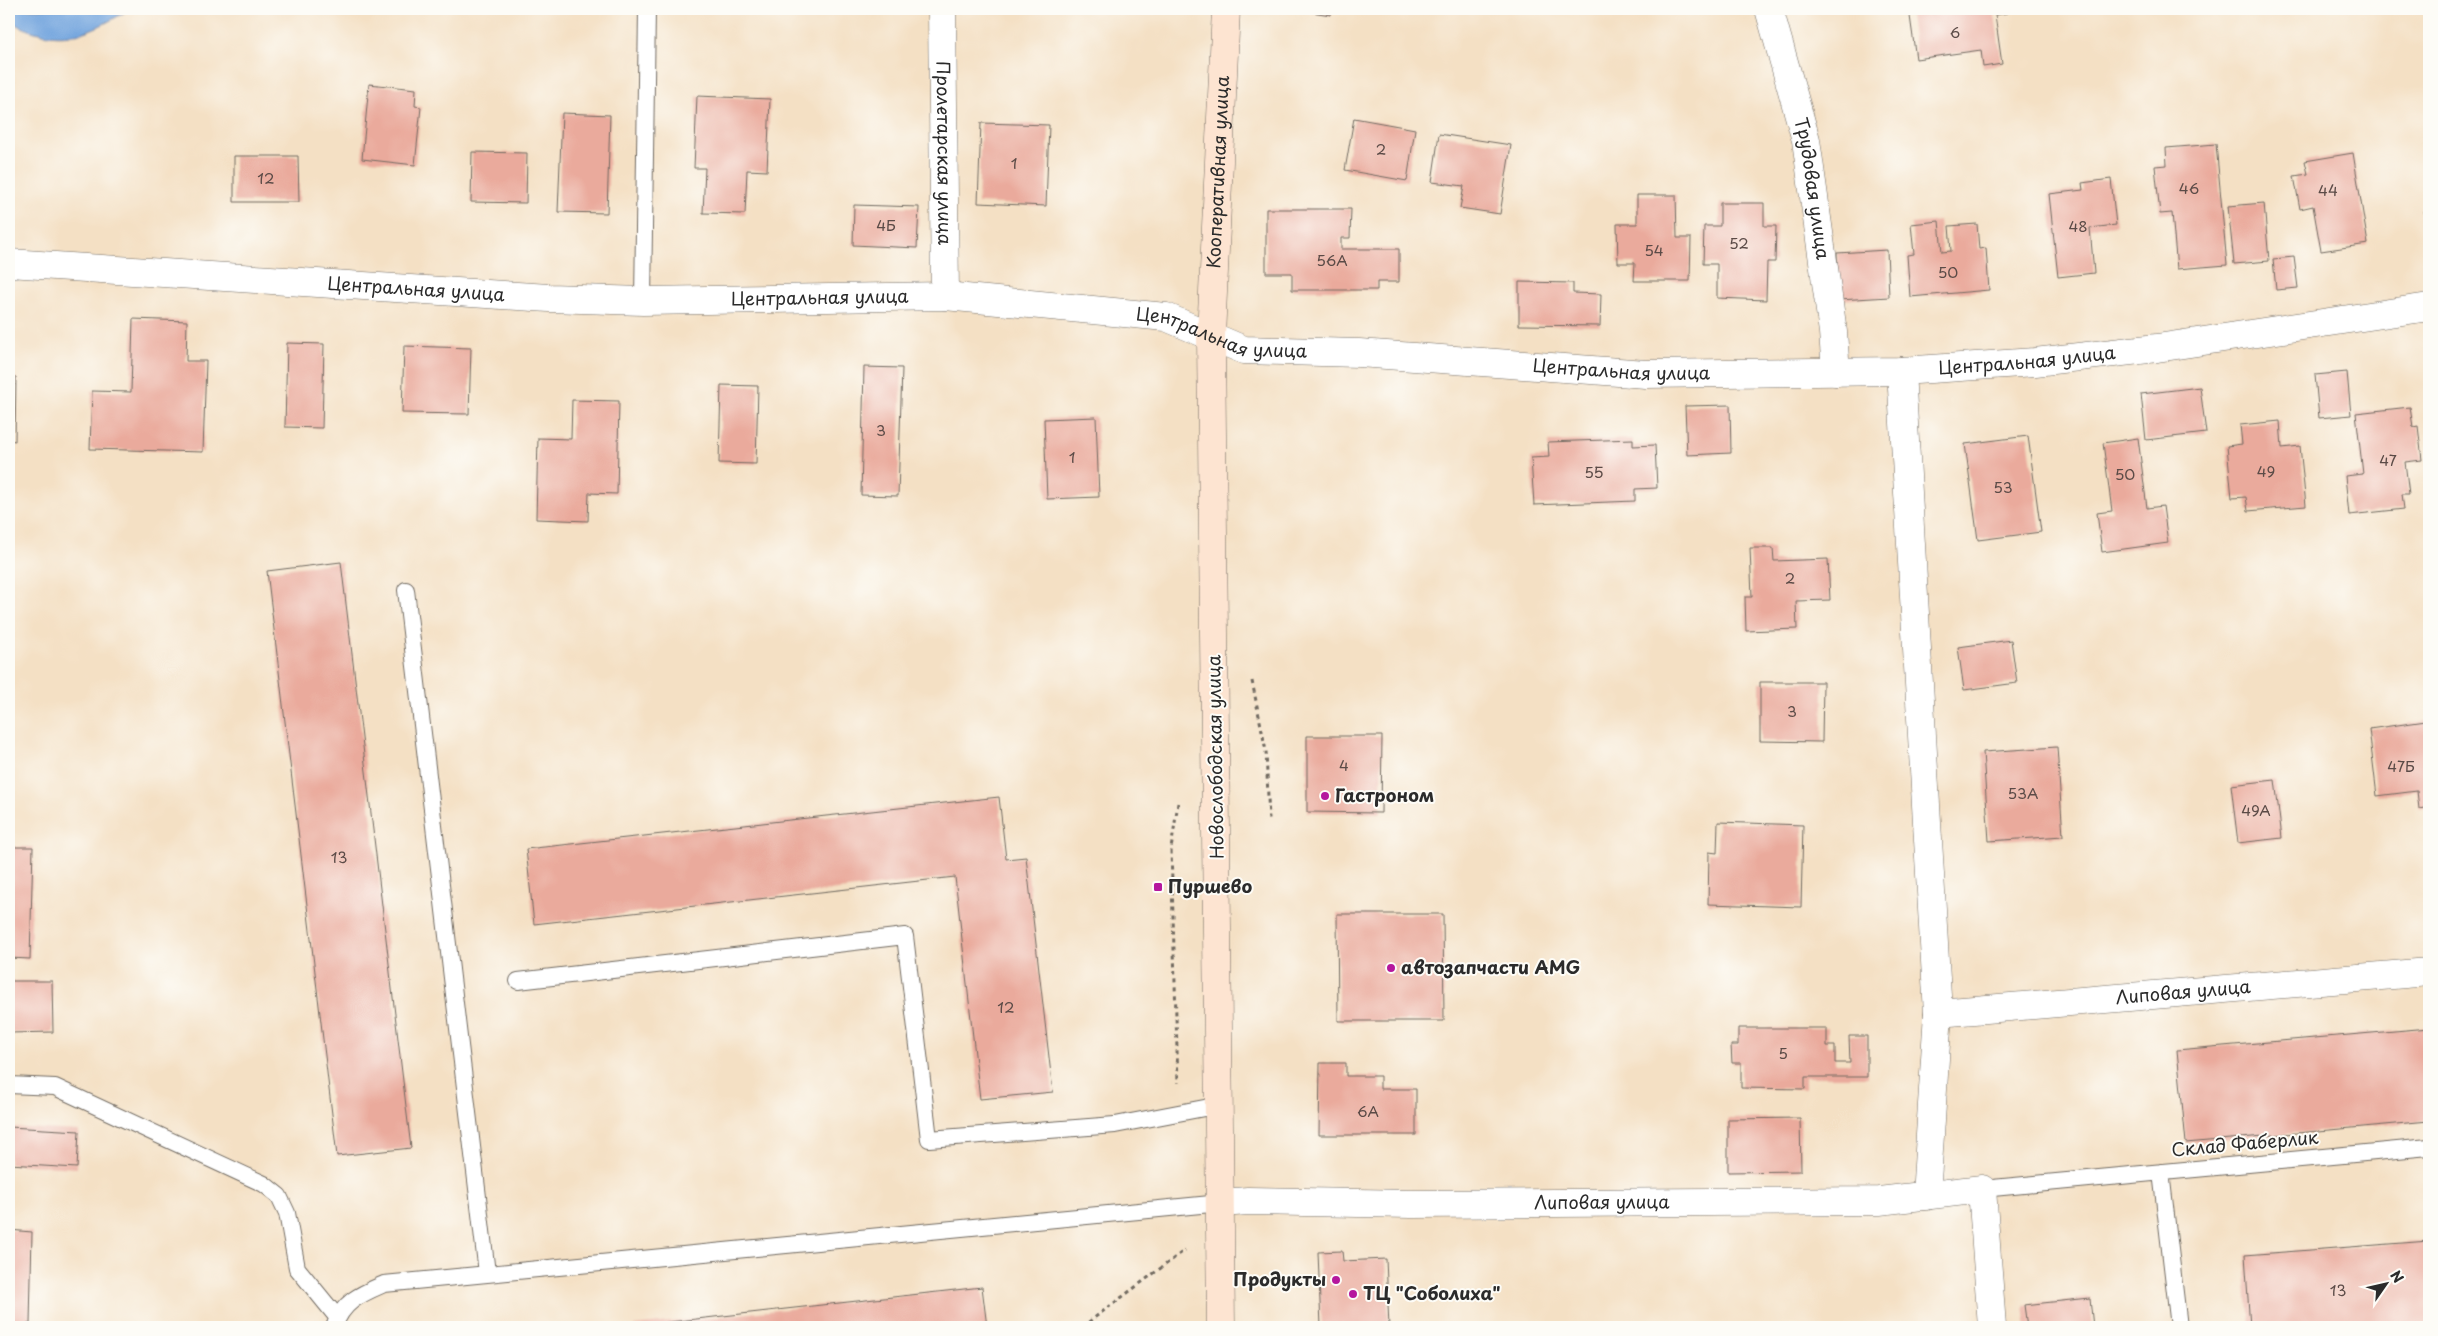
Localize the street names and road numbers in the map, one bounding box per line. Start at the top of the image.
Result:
street label: Пролетарская улица [931,61,959,246]
street label: Кооперативная улица [1199,74,1235,269]
street label: Трудовая улица [1788,114,1838,262]
street label: Центральная улица [327,269,506,307]
street label: Центральная улица [731,282,909,312]
street label: Центральная улица [1135,299,1308,364]
street label: Центральная улица [1937,338,2117,380]
street label: Центральная улица [1532,351,1711,386]
street label: Новослободская улица [1199,654,1230,859]
street label: Липовая улица [2114,972,2252,1010]
street label: Склад Фаберлик [2170,1123,2320,1162]
street label: Липовая улица [1534,1187,1670,1215]

